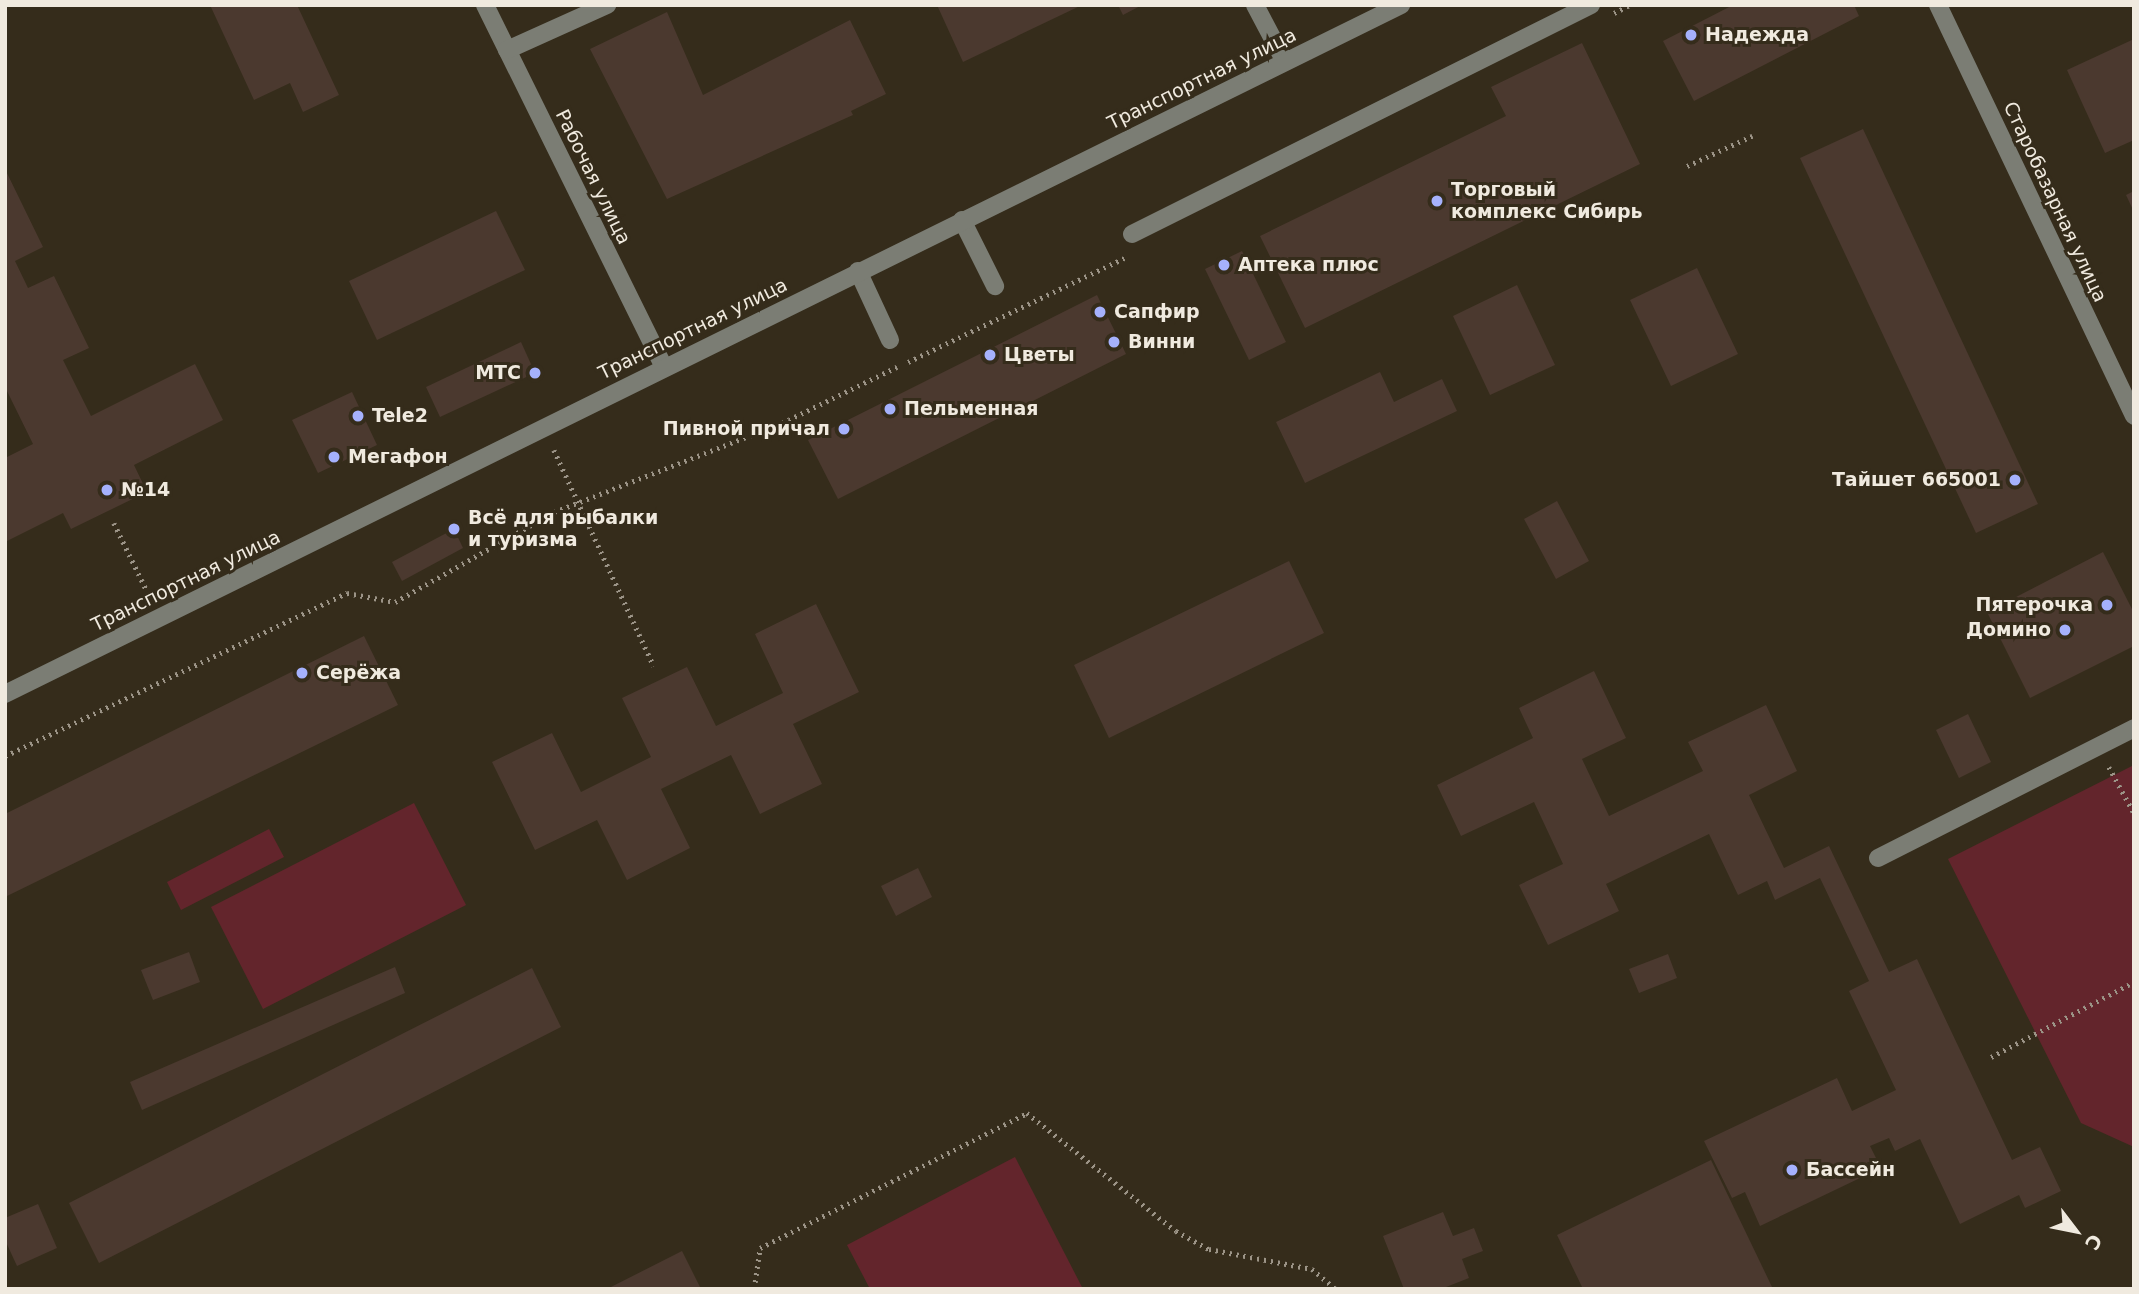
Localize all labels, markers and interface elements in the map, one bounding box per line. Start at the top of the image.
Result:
street label: Транспортная улица [1104,23,1300,135]
place label: Надежда [1705,24,1809,46]
marker: Надежда [1683,27,1699,43]
street label: Старобазарная улица [1998,98,2112,306]
street label: Рабочая улица [551,106,635,248]
place label: Торговый комплекс Сибирь [1451,179,1643,223]
marker: Торговый комплекс Сибирь [1429,193,1445,209]
place label: Аптека плюс [1238,254,1379,276]
marker: Аптека плюс [1216,257,1232,273]
street label: Транспортная улица [595,273,791,385]
place label: Сапфир [1114,301,1200,323]
marker: Сапфир [1092,304,1108,320]
place label: Винни [1128,331,1195,353]
marker: Винни [1106,334,1122,350]
place label: Цветы [1004,344,1075,366]
marker: Цветы [982,347,998,363]
place label: МТС [475,362,521,384]
marker: МТС [527,365,543,381]
place label: Пельменная [904,398,1038,420]
marker: Пельменная [882,401,898,417]
place label: Tele2 [372,405,428,427]
marker: Tele2 [350,408,366,424]
place label: Пивной причал [663,418,830,440]
marker: Пивной причал [836,421,852,437]
place label: Мегафон [348,446,448,468]
marker: Мегафон [326,449,342,465]
place label: Тайшет 665001 [1832,469,2001,491]
marker: Тайшет 665001 [2007,472,2023,488]
place label: №14 [121,479,170,501]
marker: №14 [99,482,115,498]
place label: Всё для рыбалки и туризма [468,507,658,551]
marker: Всё для рыбалки и туризма [446,521,462,537]
street label: Транспортная улица [88,525,284,637]
place label: Пятерочка [1976,594,2093,616]
marker: Пятерочка [2099,597,2115,613]
place label: Домино [1966,619,2051,641]
marker: Домино [2057,622,2073,638]
place label: Серёжа [316,662,401,684]
marker: Серёжа [294,665,310,681]
place label: Бассейн [1806,1159,1895,1181]
marker: Бассейн [1784,1162,1800,1178]
north arrow [2041,1196,2111,1266]
text: С [2081,1230,2107,1254]

